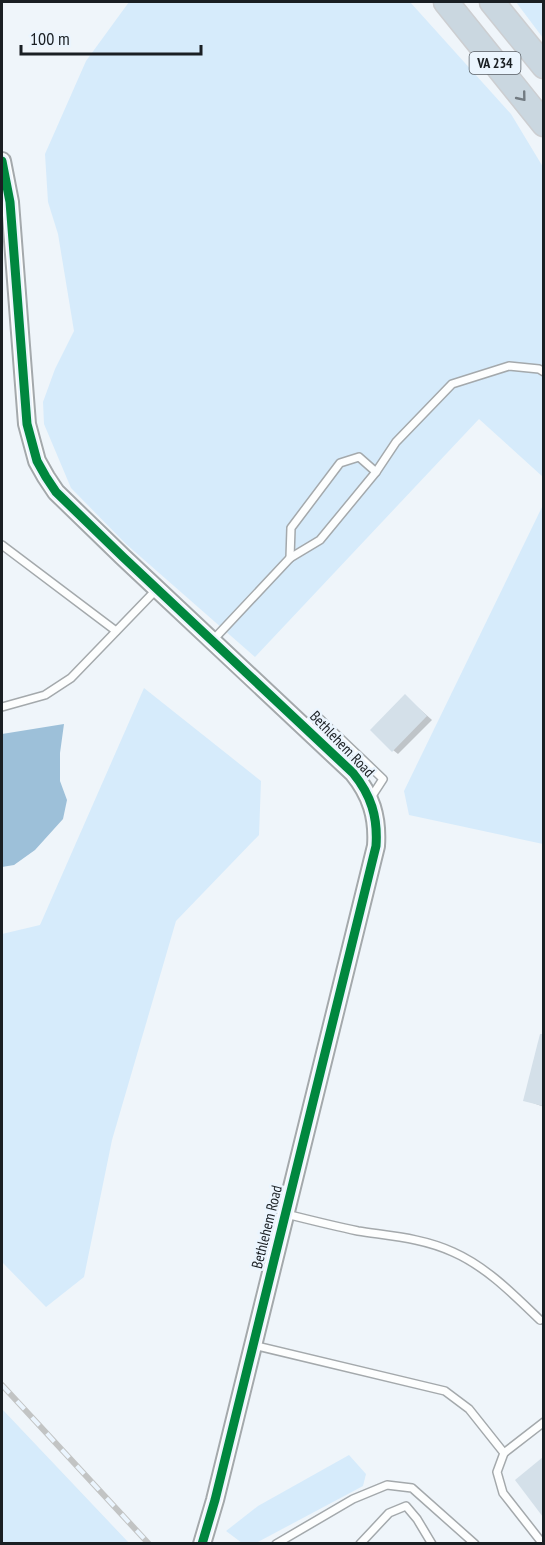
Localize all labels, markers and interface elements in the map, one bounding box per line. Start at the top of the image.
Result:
scale bar [21,18,201,56]
text: 100 m [30,27,70,50]
road number: VA 234 [470,52,520,74]
one-way arrow [514,90,525,101]
street label: Bethlehem Road [306,706,379,781]
street label: Bethlehem Road [247,1183,286,1270]

